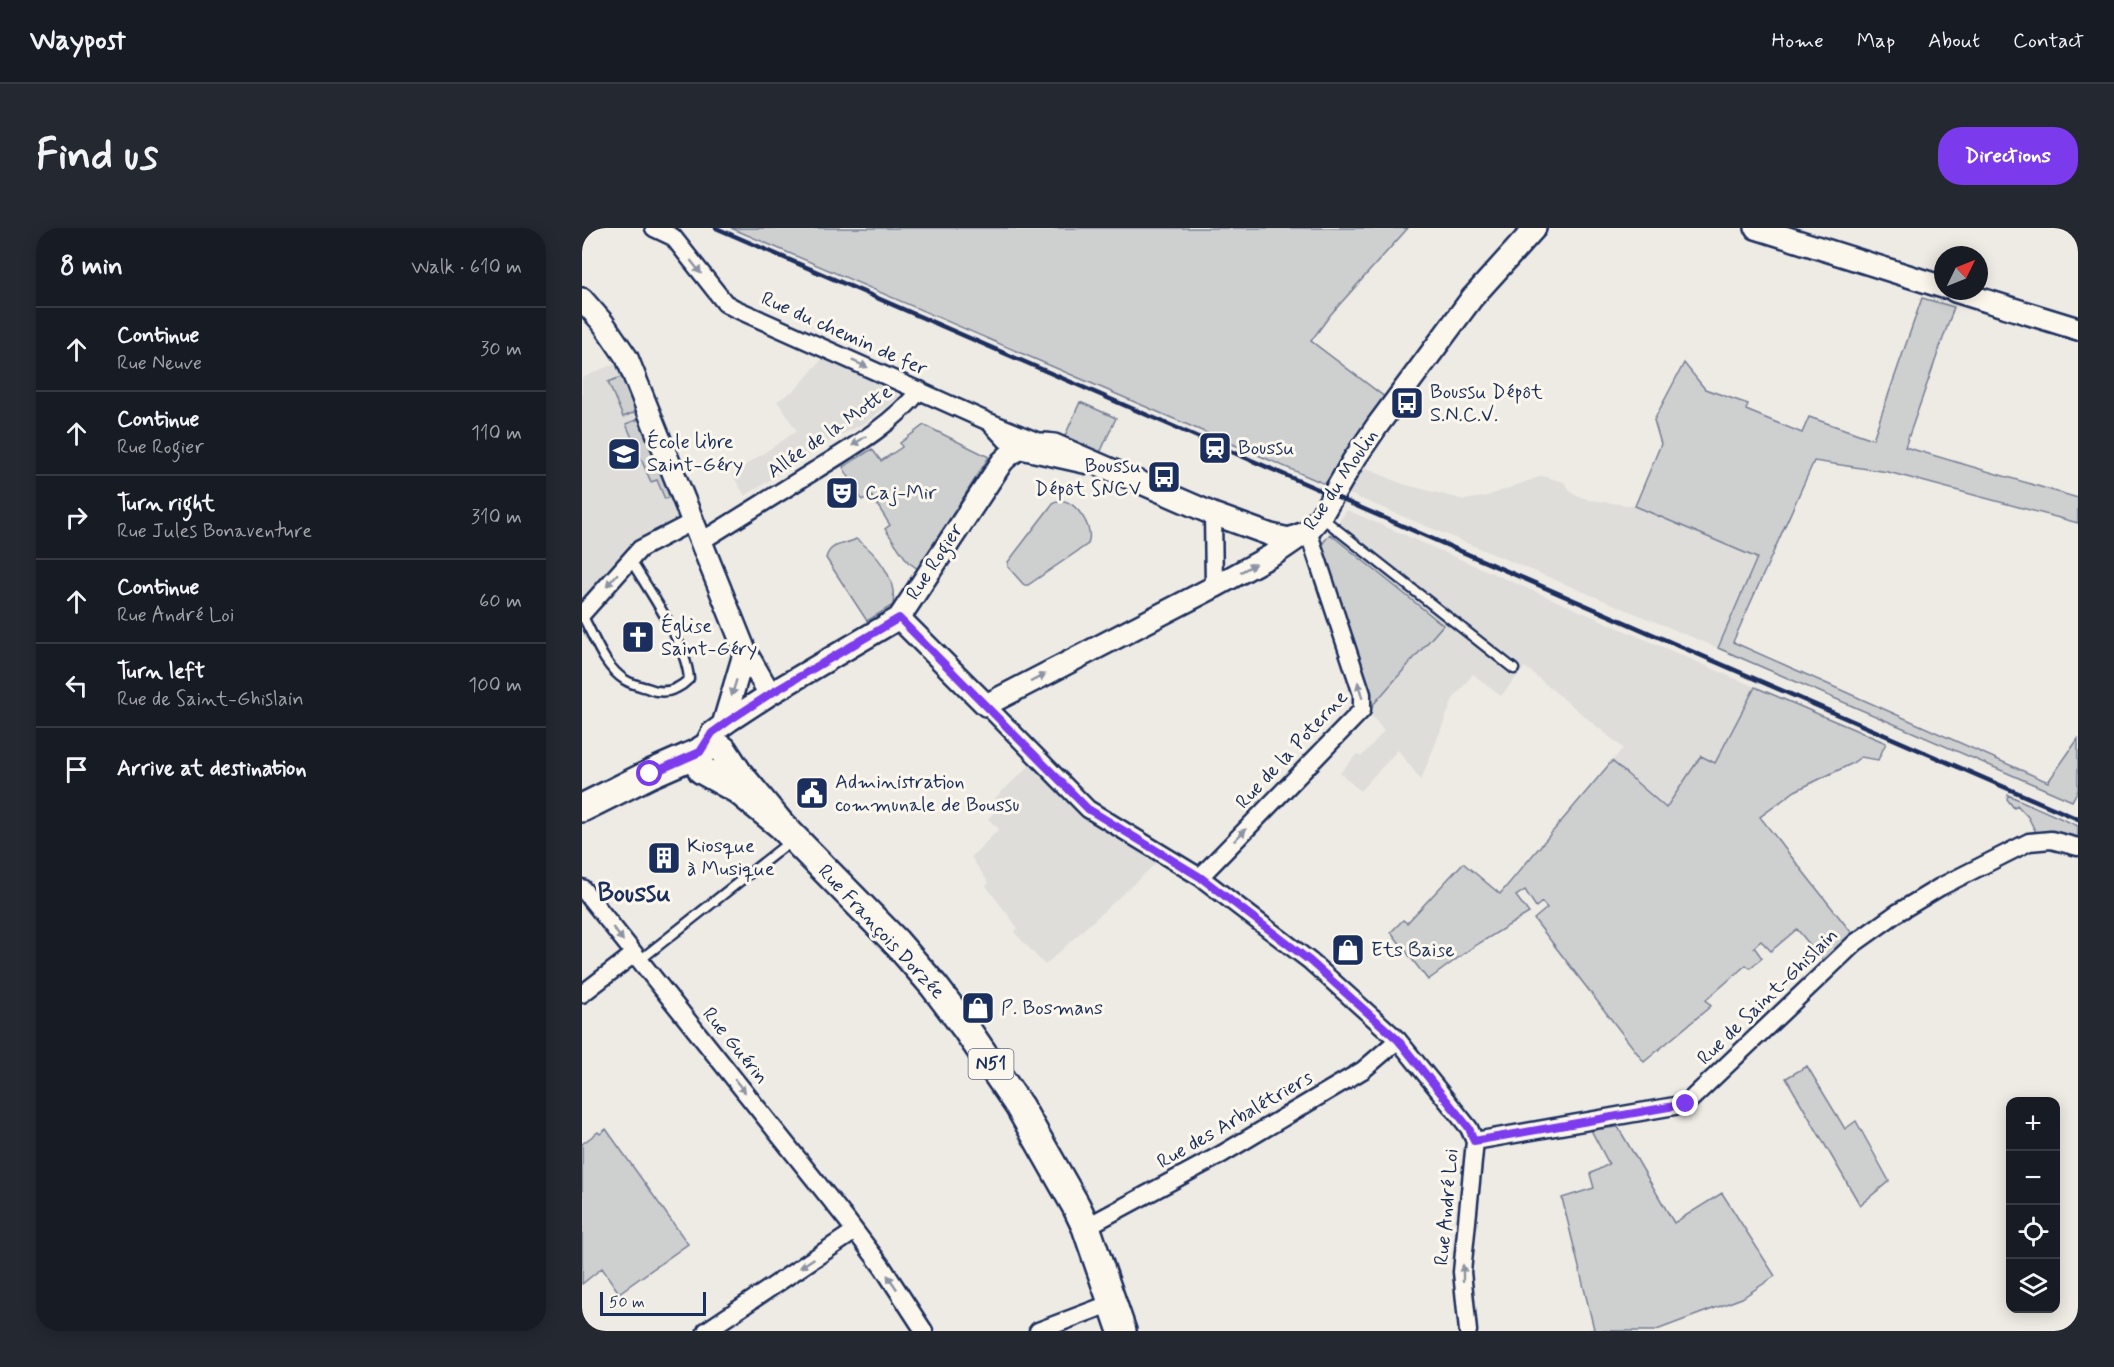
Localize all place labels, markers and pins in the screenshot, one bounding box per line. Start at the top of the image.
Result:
place label: Boussu Dépôt S.N.C.V. [1430,379,1543,429]
bus stop icon: Boussu Dépôt S.N.C.V. [1389,385,1425,421]
place label: École libre Saint-Géry [647,429,743,479]
station icon: Boussu [1197,430,1233,466]
place label: Boussu [1238,435,1294,462]
school or university icon: École libre Saint-Géry [606,436,642,472]
place label: Boussu Dépôt SNCV [1035,453,1141,503]
bus stop icon: Boussu Dépôt SNCV [1146,459,1182,495]
theatre icon: Caj-Mir [824,475,860,511]
place label: Caj-Mir [865,480,937,507]
place label: Église Saint-Géry [661,613,757,663]
church icon: Église Saint-Géry [620,619,656,655]
place label: Administration communale de Boussu [835,769,1019,819]
public building icon: Administration communale de Boussu [794,775,830,811]
place label: Kiosque à Musique [687,833,775,883]
building icon: Kiosque à Musique [646,840,682,876]
shop icon: Ets Baise [1330,932,1366,968]
place label: Ets Baise [1371,937,1455,964]
shop icon: P. Bosmans [960,990,996,1026]
place label: P. Bosmans [1001,995,1103,1022]

